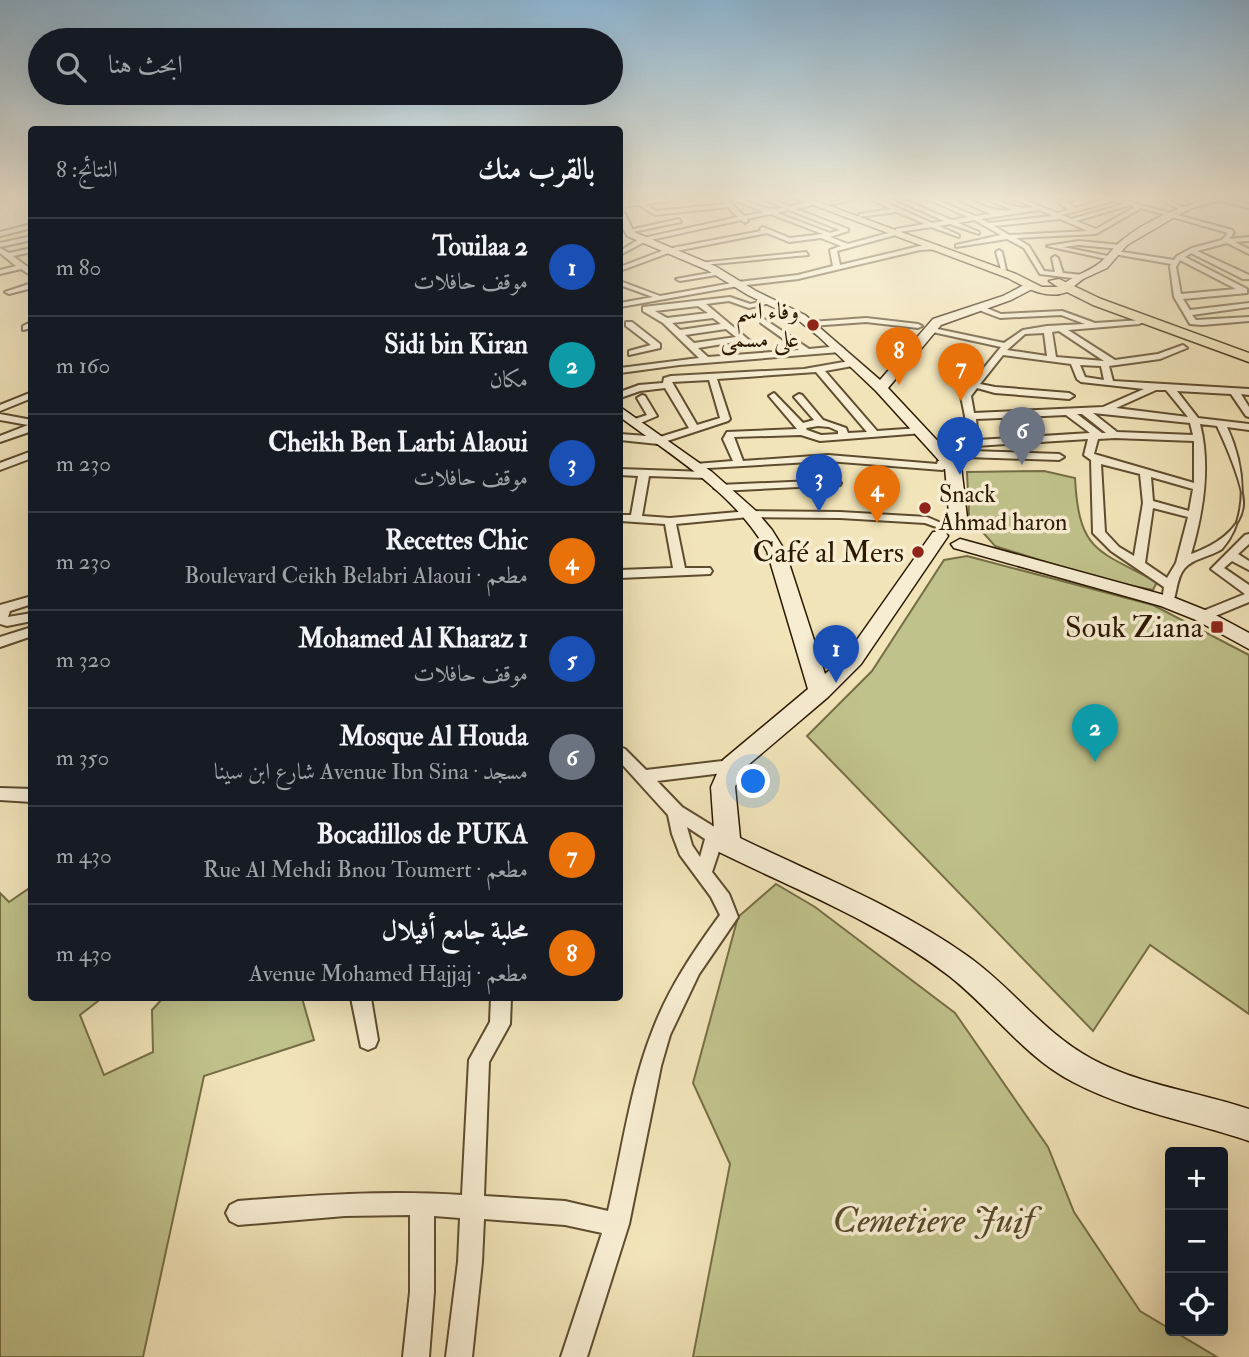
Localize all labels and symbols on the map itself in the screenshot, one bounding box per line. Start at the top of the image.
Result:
place label: وفاء اسم على مسمى [721,296,799,356]
marker: وفاء اسم على مسمى [805,317,821,333]
pin: 8 [876,327,922,385]
pin: 7 [938,343,984,401]
pin: 6 [999,407,1045,465]
pin: 5 [937,417,983,475]
pin: 3 [796,454,842,512]
pin: 4 [854,465,900,523]
place label: Snack Ahmad haron [938,479,1067,538]
marker: Snack Ahmad haron [917,500,933,516]
place label: Café al Mers [753,534,904,571]
marker: Café al Mers [910,544,926,560]
place label: Souk Ziana [1065,609,1204,646]
marker: Souk Ziana [1209,619,1225,635]
pin: 1 [813,625,859,683]
pin: 2 [1072,704,1118,762]
your location [736,764,770,798]
park label: Cemetiere Juif [832,1197,1042,1244]

